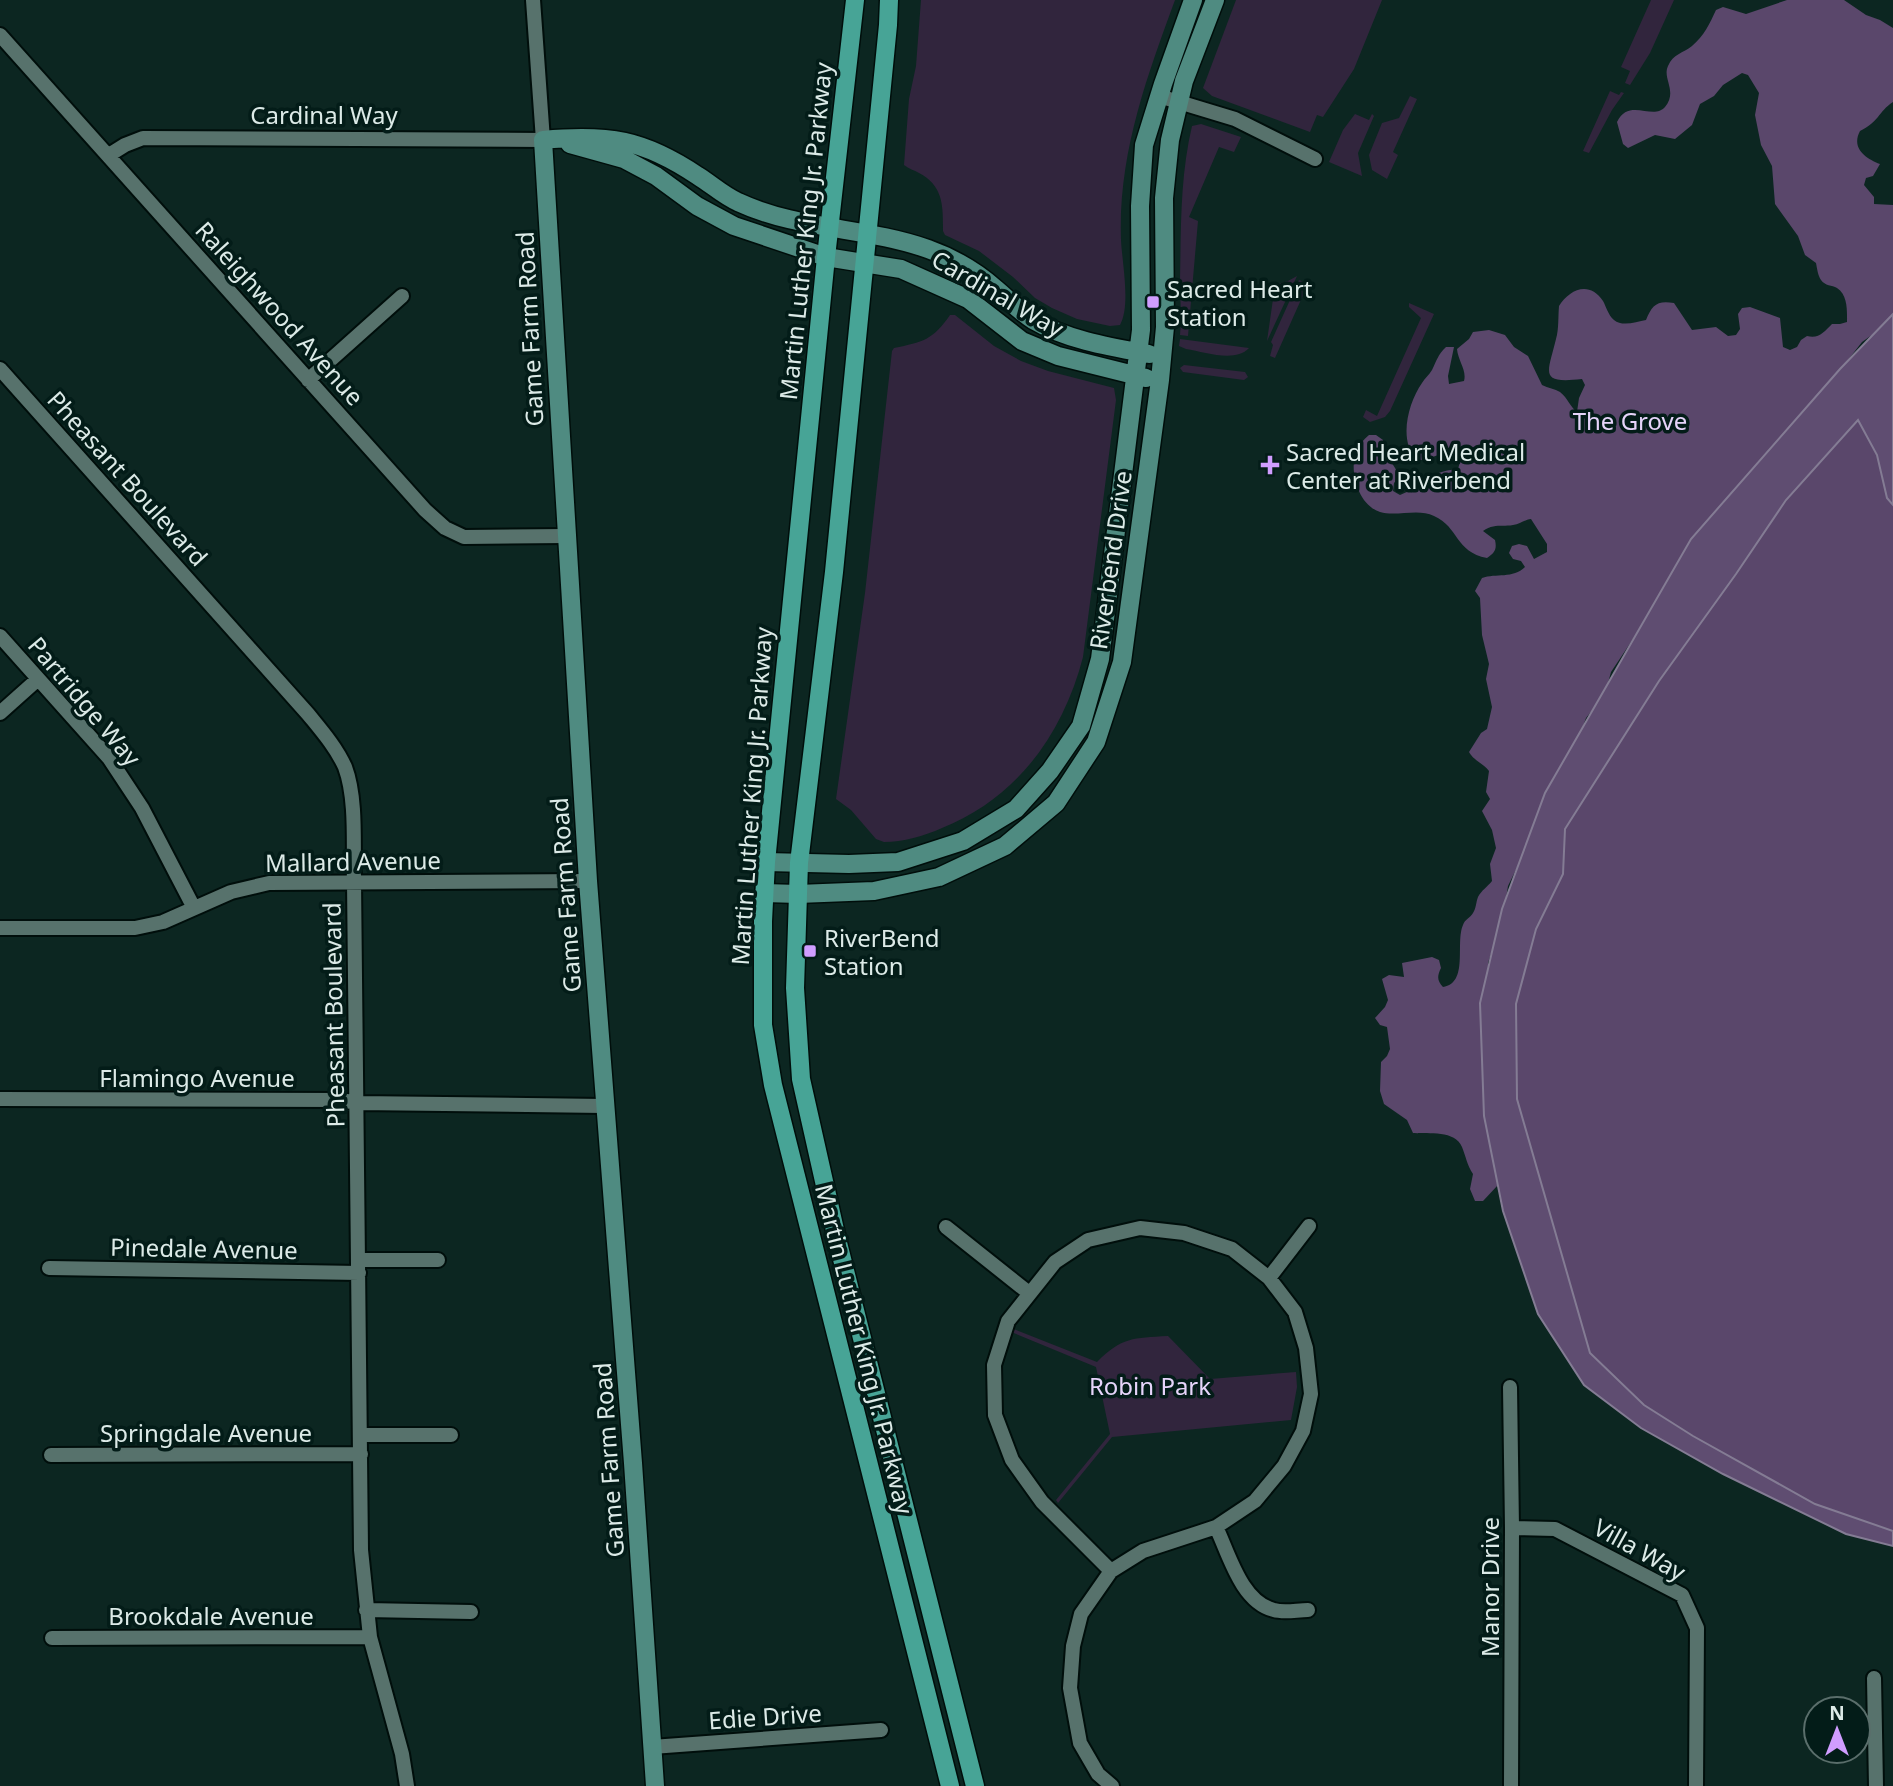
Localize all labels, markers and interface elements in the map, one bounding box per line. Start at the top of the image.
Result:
street label: Martin Luther King Jr. Parkway [771,60,839,401]
street label: Cardinal Way [250,98,398,131]
street label: Raleighwood Avenue [188,214,372,412]
street label: Game Farm Road [507,231,551,427]
street label: Cardinal Way [926,242,1071,344]
place label: Sacred Heart Station [1167,272,1313,333]
marker: Sacred Heart Station [1145,294,1161,310]
street label: Pheasant Boulevard [40,383,216,573]
park label: The Grove [1573,404,1687,437]
place label: Sacred Heart Medical Center at Riverbend [1286,435,1525,496]
marker: Sacred Heart Medical Center at Riverbend [1260,455,1280,475]
street label: Riverbend Drive [1081,468,1139,652]
street label: Martin Luther King Jr. Parkway [723,625,779,966]
street label: Partridge Way [21,629,149,773]
street label: Game Farm Road [542,796,588,994]
street label: Mallard Avenue [265,843,441,879]
street label: Pheasant Boulevard [315,902,351,1128]
place label: RiverBend Station [824,921,940,982]
marker: RiverBend Station [802,943,818,959]
street label: Flamingo Avenue [99,1061,295,1094]
street label: Martin Luther King Jr. Parkway [808,1180,922,1518]
street label: Pinedale Avenue [110,1230,298,1266]
street label: Game Farm Road [585,1361,631,1559]
park label: Robin Park [1089,1369,1211,1402]
street label: Springdale Avenue [100,1416,312,1449]
street label: Villa Way [1588,1510,1692,1588]
street label: Manor Drive [1473,1517,1506,1657]
street label: Brookdale Avenue [108,1599,314,1632]
north arrow [1802,1695,1872,1765]
street label: Edie Drive [707,1696,823,1736]
text: N [1829,1700,1845,1726]

